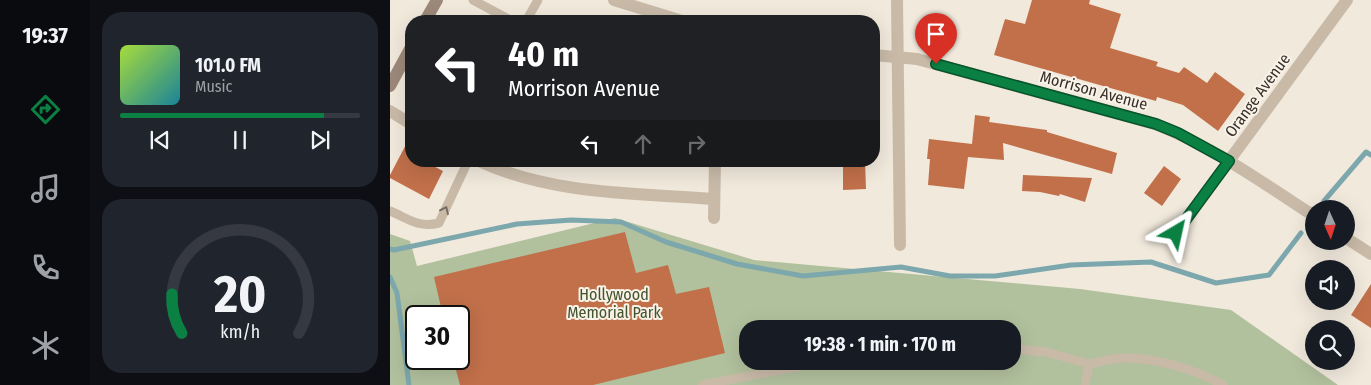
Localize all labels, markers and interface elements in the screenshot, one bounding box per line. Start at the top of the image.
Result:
pin [915,13,957,64]
icon: arrive [922,20,950,48]
text: 19:37 [22,22,68,49]
text: 40 m [508,33,579,75]
icon: left [425,35,490,100]
street label: Orange Avenue [1221,50,1294,141]
text: 101.0 FM [195,54,261,77]
street label: Morrison Avenue [1038,67,1150,114]
text: Morrison Avenue [508,75,660,102]
text: Music [195,77,232,96]
icon: directions [28,92,63,127]
icon: previous [146,126,174,154]
icon: pause [226,126,254,154]
icon: next [306,126,334,154]
icon: left [576,130,604,158]
icon: ahead [629,130,657,158]
icon: right [682,130,710,158]
icon: music [28,171,63,206]
north arrow [1305,200,1355,250]
map controls [1305,200,1355,370]
one-way arrow [438,206,449,215]
position arrow [1149,206,1201,258]
icon: phone [28,250,63,285]
button: sound [1305,260,1355,310]
text: 20 [213,263,266,326]
park label: Hollywood Memorial Park [567,285,661,322]
speed limit sign: 30 [405,305,470,370]
button: search [1305,320,1355,370]
text: km/h [220,321,260,343]
icon: climate [28,328,63,363]
text: 19:38 · 1 min · 170 m [804,333,956,356]

